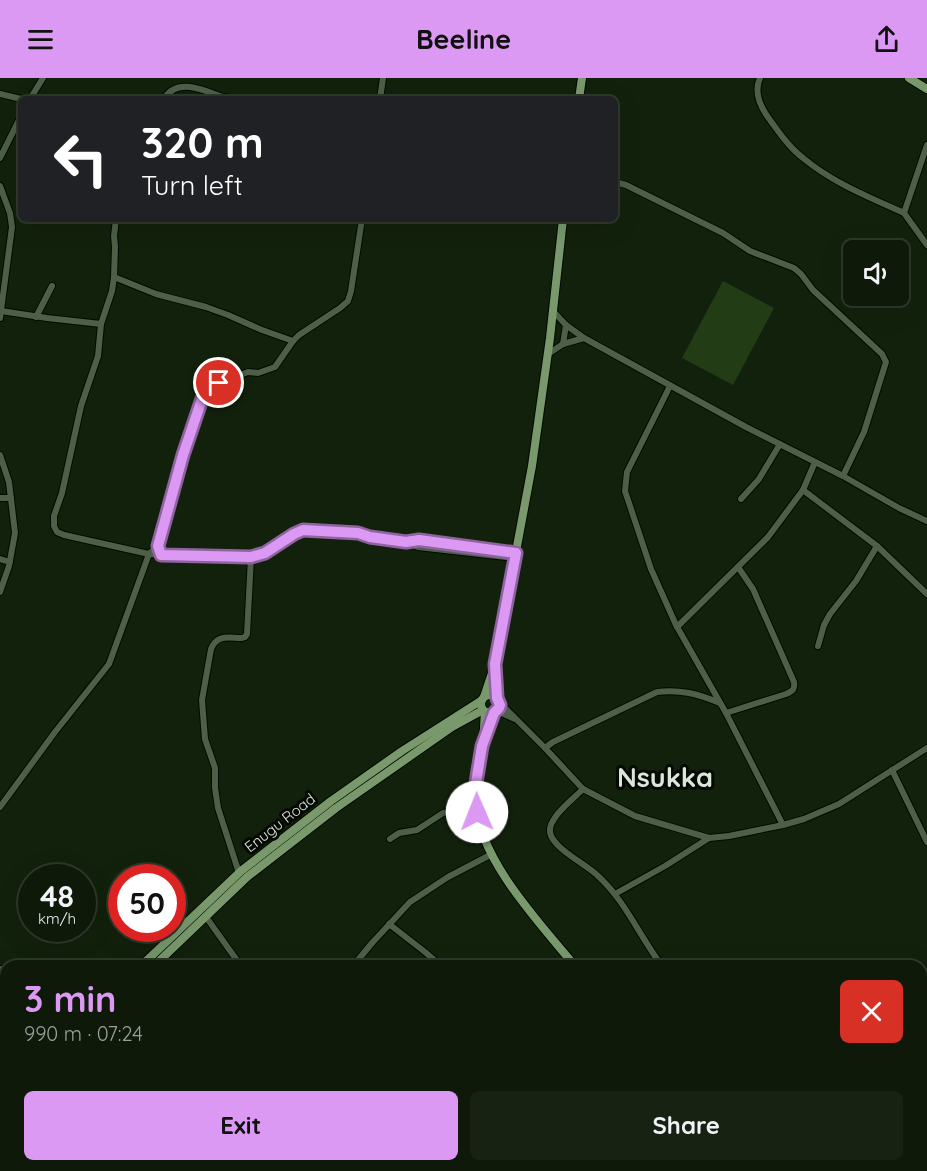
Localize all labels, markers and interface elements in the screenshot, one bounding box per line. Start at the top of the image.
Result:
text: Beeline [416,22,511,56]
icon: menu [24,23,57,56]
icon: share [870,23,903,56]
text: 320 m [141,116,264,169]
icon: left [42,120,120,198]
text: Turn left [141,168,243,202]
map controls [843,240,909,306]
button: sound [843,240,909,306]
pin [193,357,244,408]
icon: arrive [202,366,235,399]
district label: Nsukka [617,760,713,794]
position arrow [445,780,509,844]
street label: Enugu Road [240,789,319,856]
speed limit sign: 50 [108,864,186,942]
text: 48 [40,877,74,915]
text: km/h [38,909,76,928]
text: 3 min [24,976,117,1021]
button: close [840,980,903,1043]
text: 990 m · 07:24 [24,1021,143,1046]
button: Exit [24,1091,458,1160]
button: Share [470,1091,903,1160]

